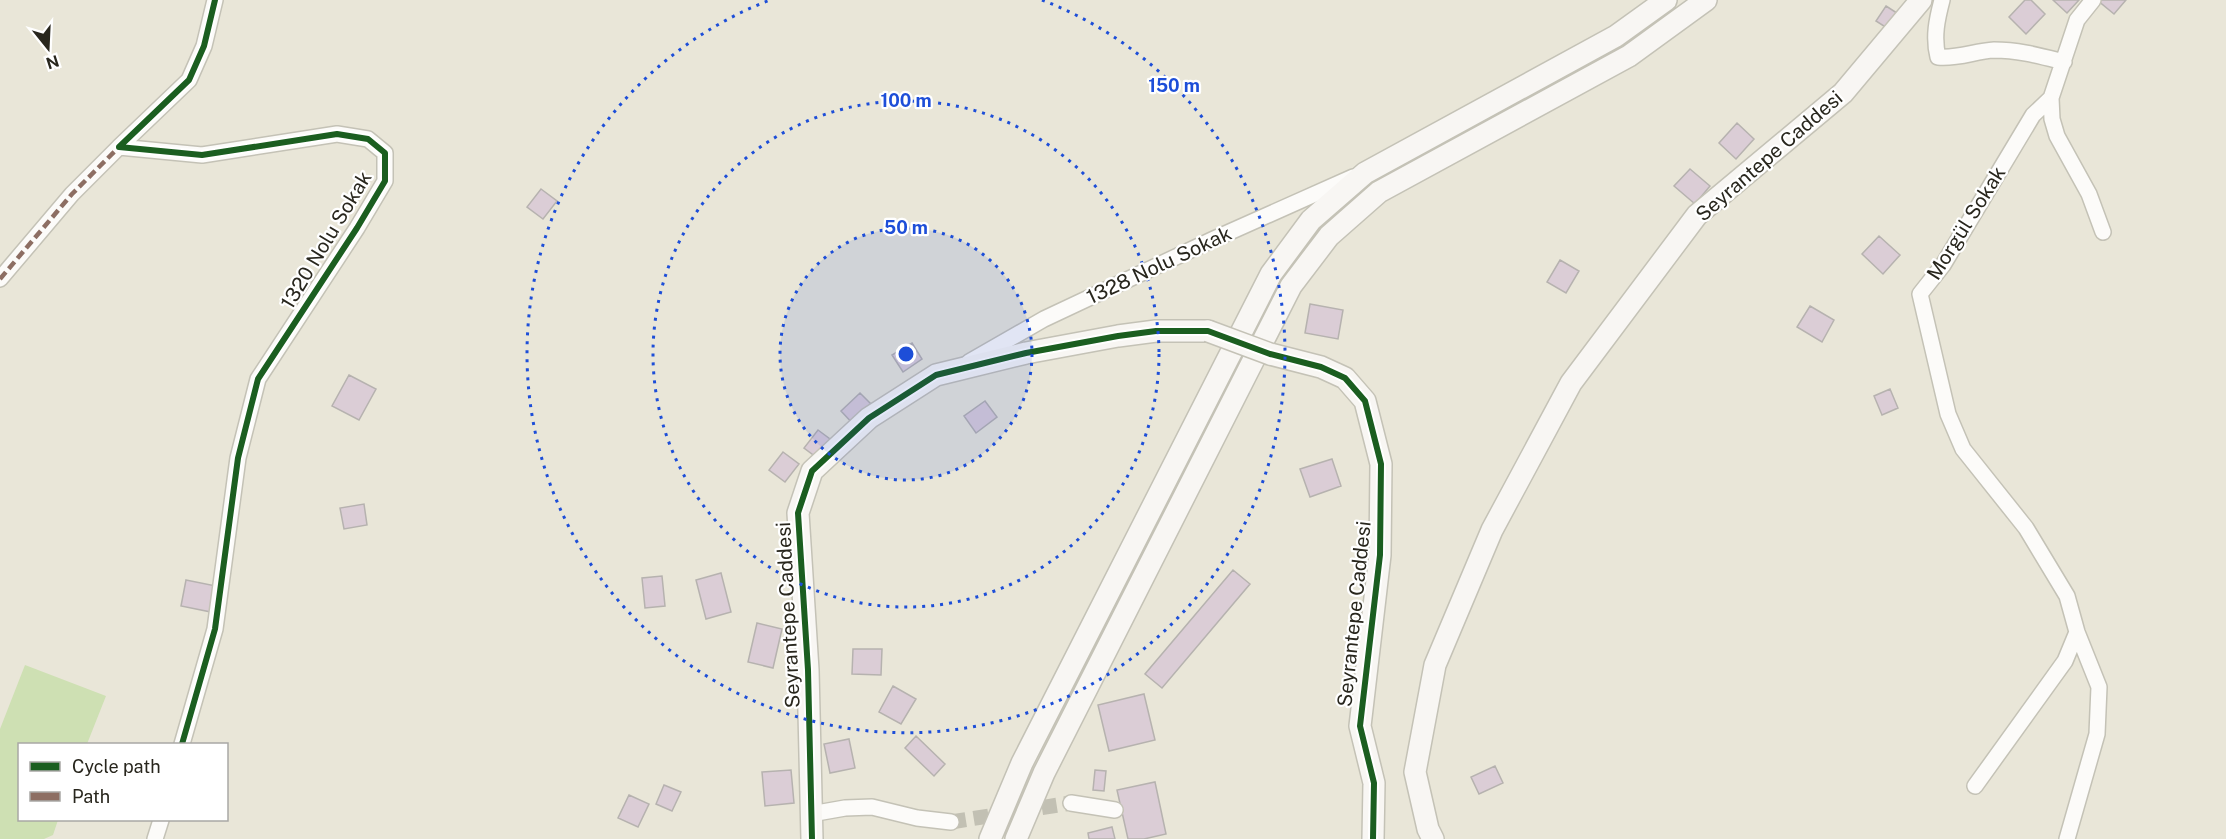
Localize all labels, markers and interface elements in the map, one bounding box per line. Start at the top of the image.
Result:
north arrow [18,18,78,78]
text: N [44,51,61,73]
text: 150 m [1148,75,1200,96]
street label: Seyrantepe Caddesi [1691,86,1847,226]
text: 100 m [880,90,932,111]
street label: Morgül Sokak [1922,162,2010,284]
street label: 1320 Nolu Sokak [275,167,377,313]
text: 50 m [884,217,928,238]
street label: 1328 Nolu Sokak [1083,221,1235,309]
centre of rings [896,344,916,364]
street label: Seyrantepe Caddesi [1332,520,1376,708]
street label: Seyrantepe Caddesi [771,521,805,709]
legend [18,743,228,821]
text: Cycle path [72,756,161,777]
text: Path [72,786,110,807]

